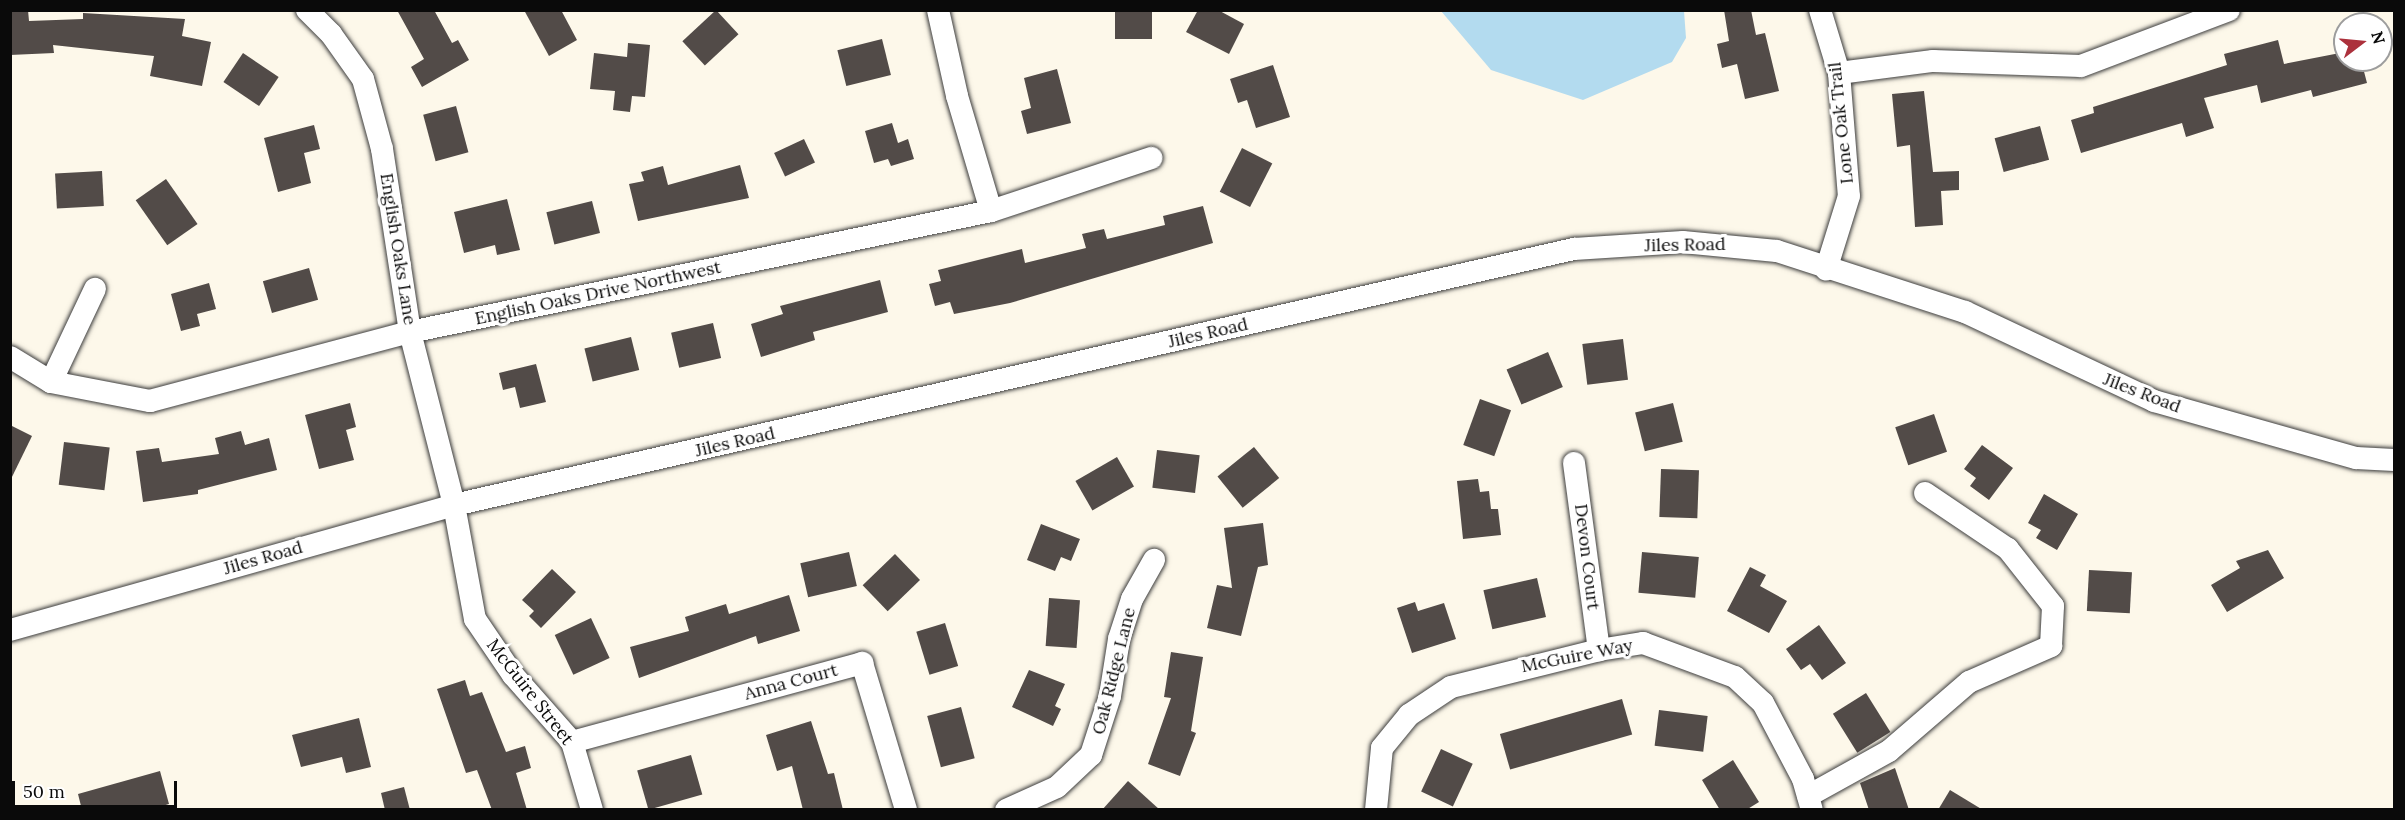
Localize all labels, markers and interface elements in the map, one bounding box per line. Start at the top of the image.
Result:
north arrow [2333,12,2393,72]
text: N [2367,29,2390,46]
street label: Lone Oak Trail [1824,61,1858,185]
street label: English Oaks Lane [375,172,421,326]
street label: Jiles Road [1644,233,1726,257]
street label: English Oaks Drive Northwest [473,256,723,330]
street label: Jiles Road [1166,313,1250,353]
street label: Jiles Road [2100,368,2184,418]
street label: Jiles Road [693,422,777,462]
street label: Devon Court [1570,503,1604,611]
street label: Jiles Road [221,536,305,580]
street label: Oak Ridge Lane [1088,605,1140,737]
street label: McGuire Street [482,635,578,749]
street label: McGuire Way [1519,635,1635,677]
street label: Anna Court [742,659,840,705]
scale bar [15,769,180,807]
text: 50 m [23,780,65,803]

